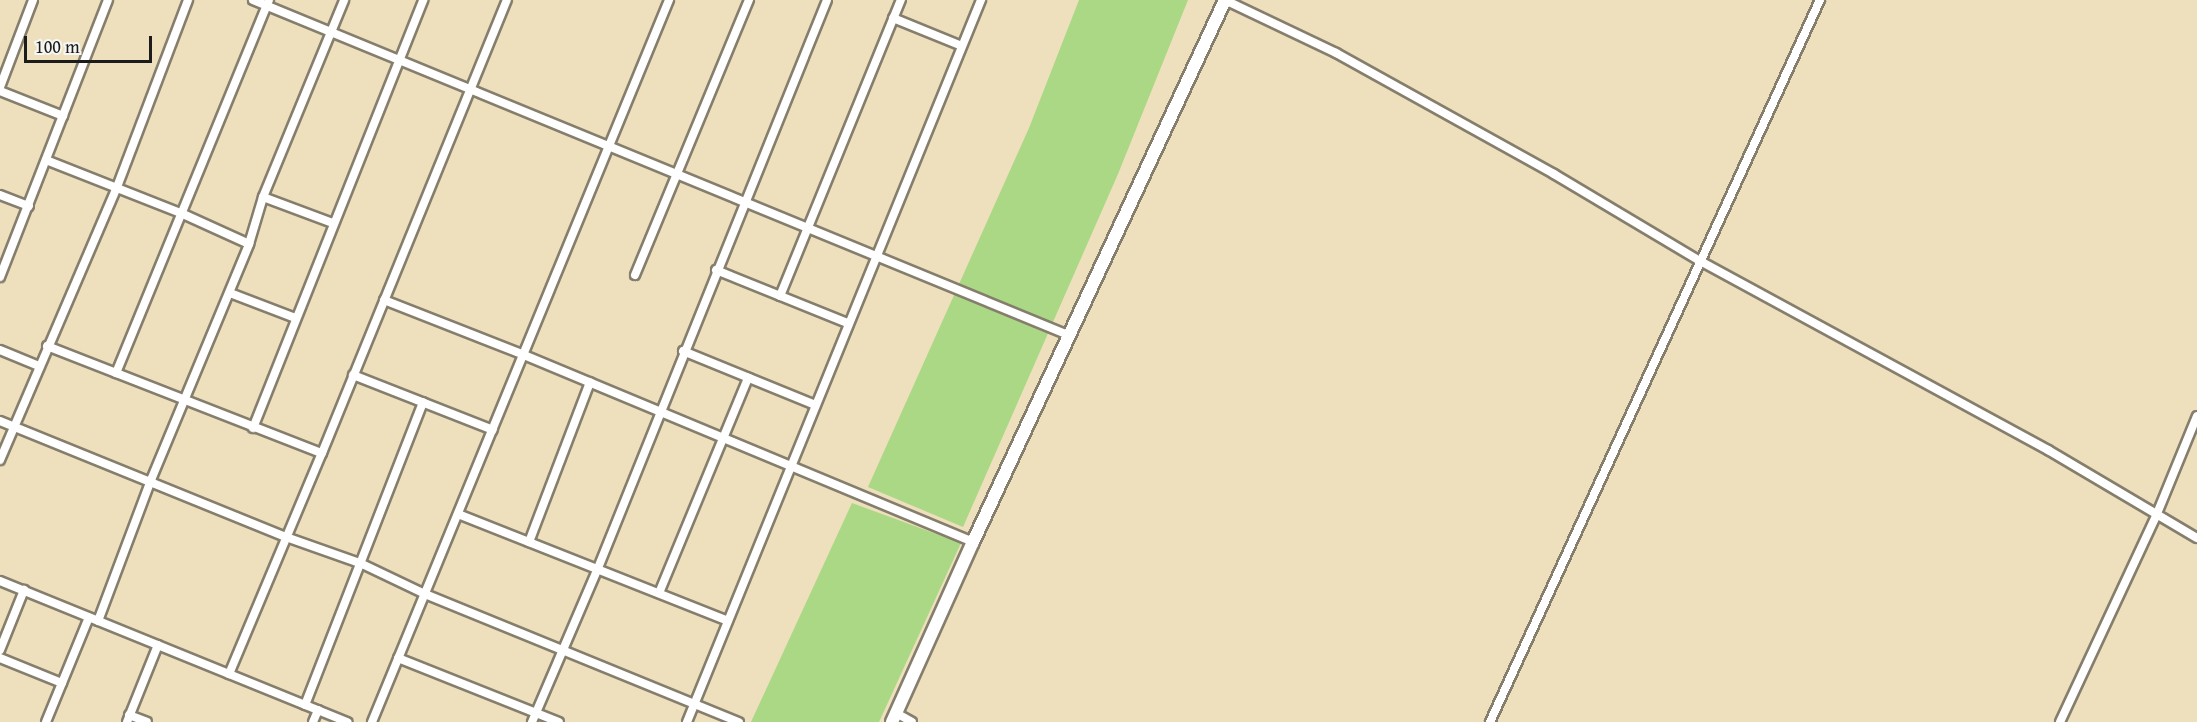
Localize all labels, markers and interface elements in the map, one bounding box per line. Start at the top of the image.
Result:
scale bar [27,24,154,62]
text: 100 m [35,33,80,60]

